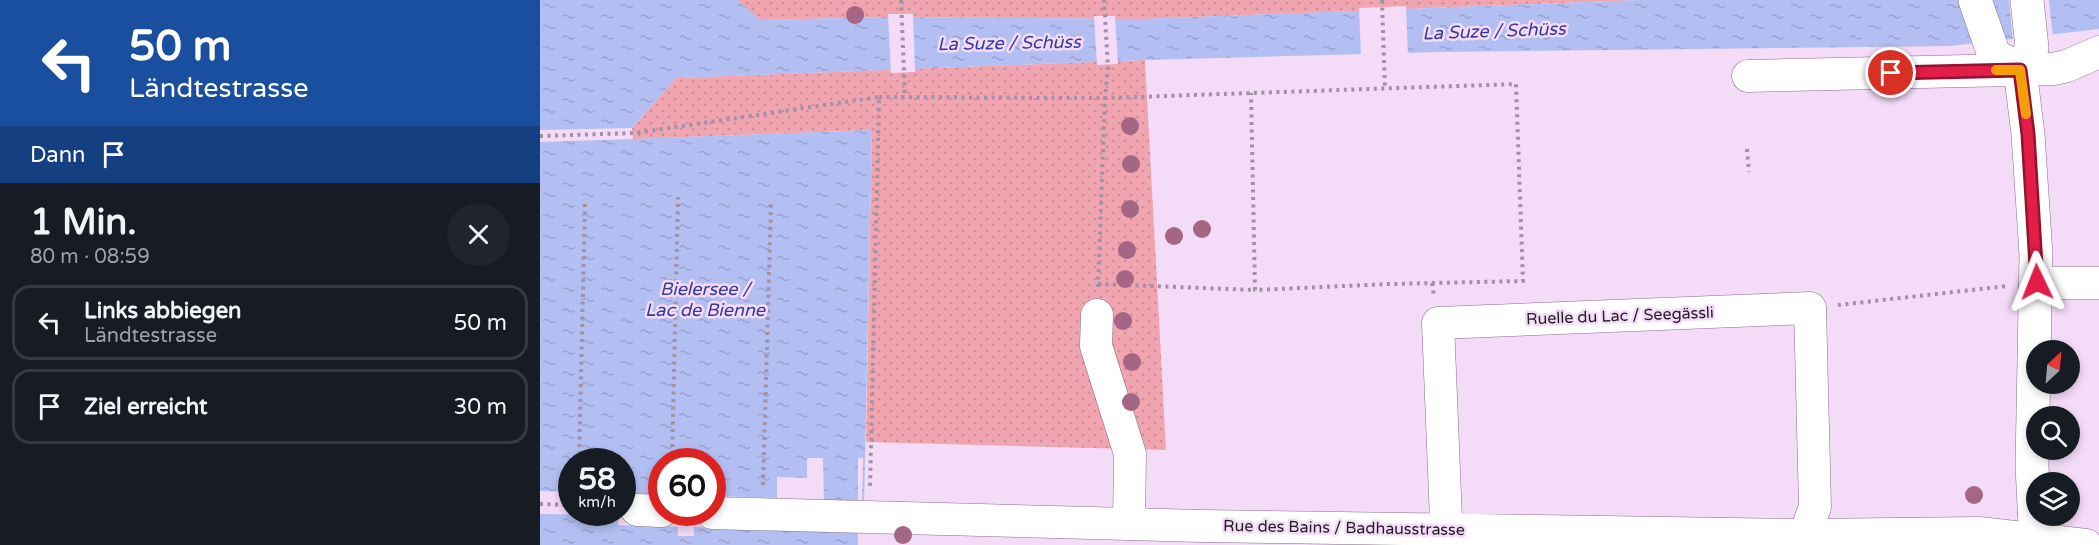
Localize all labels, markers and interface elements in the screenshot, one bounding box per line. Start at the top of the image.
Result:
water label: La Suze / Schüss [1422,17,1567,44]
text: 50 m [129,21,231,72]
icon: left [30,24,108,102]
water label: La Suze / Schüss [937,31,1082,55]
pin [1865,47,1916,98]
icon: arrive [1874,56,1907,89]
text: Ländtestrasse [129,72,309,105]
icon: arrive [97,138,130,171]
text: Dann [30,142,85,168]
text: 1 Min. [30,201,137,244]
button: close [447,203,510,266]
text: 80 m · 08:59 [30,245,150,269]
position arrow [2005,250,2069,314]
water label: Bielersee / Lac de Bienne [645,278,766,321]
text: Links abbiegen [84,298,242,324]
street label: Ruelle du Lac / Seegässli [1526,303,1714,329]
icon: left [33,306,66,339]
text: 50 m [453,310,507,336]
text: Ländtestrasse [84,324,217,348]
north arrow [2026,340,2080,394]
map controls [2026,340,2080,526]
icon: arrive [33,390,66,423]
text: Ziel erreicht [84,394,207,420]
text: 30 m [453,394,507,420]
button: search [2026,406,2080,460]
speed limit sign: 60 [648,448,726,526]
text: 58 [578,461,616,498]
button: layers [2026,472,2080,526]
text: km/h [578,493,616,511]
street label: Rue des Bains / Badhausstrasse [1223,516,1465,540]

